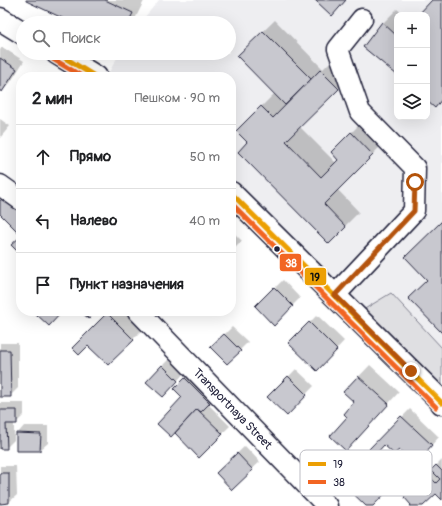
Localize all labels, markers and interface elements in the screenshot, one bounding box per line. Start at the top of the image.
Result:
map controls [394,12,430,120]
button: + [394,12,430,48]
search box [16,16,236,60]
icon: search [30,27,52,49]
text: Поиск [62,29,101,48]
button: − [394,48,430,84]
button: layers [394,84,430,120]
text: 2 мин [32,88,72,109]
text: Пешком · 90 m [135,90,220,106]
icon: ahead [32,146,54,168]
text: Прямо [70,147,111,166]
text: 50 m [190,149,220,165]
route start [406,173,424,191]
icon: left [32,210,54,232]
text: Налево [70,211,117,230]
text: 40 m [189,213,220,229]
unlabelled marker [272,244,282,254]
line badge: 38 [279,253,302,272]
text: 38 [285,257,297,270]
line badge: 19 [304,267,327,286]
text: 19 [310,271,320,284]
icon: arrive [32,274,54,296]
text: Пункт назначения [70,275,184,294]
route end [402,362,420,380]
street label: Transportnaya Street [190,365,276,453]
legend [300,450,432,496]
text: 19 [333,458,343,471]
text: 38 [333,476,345,489]

